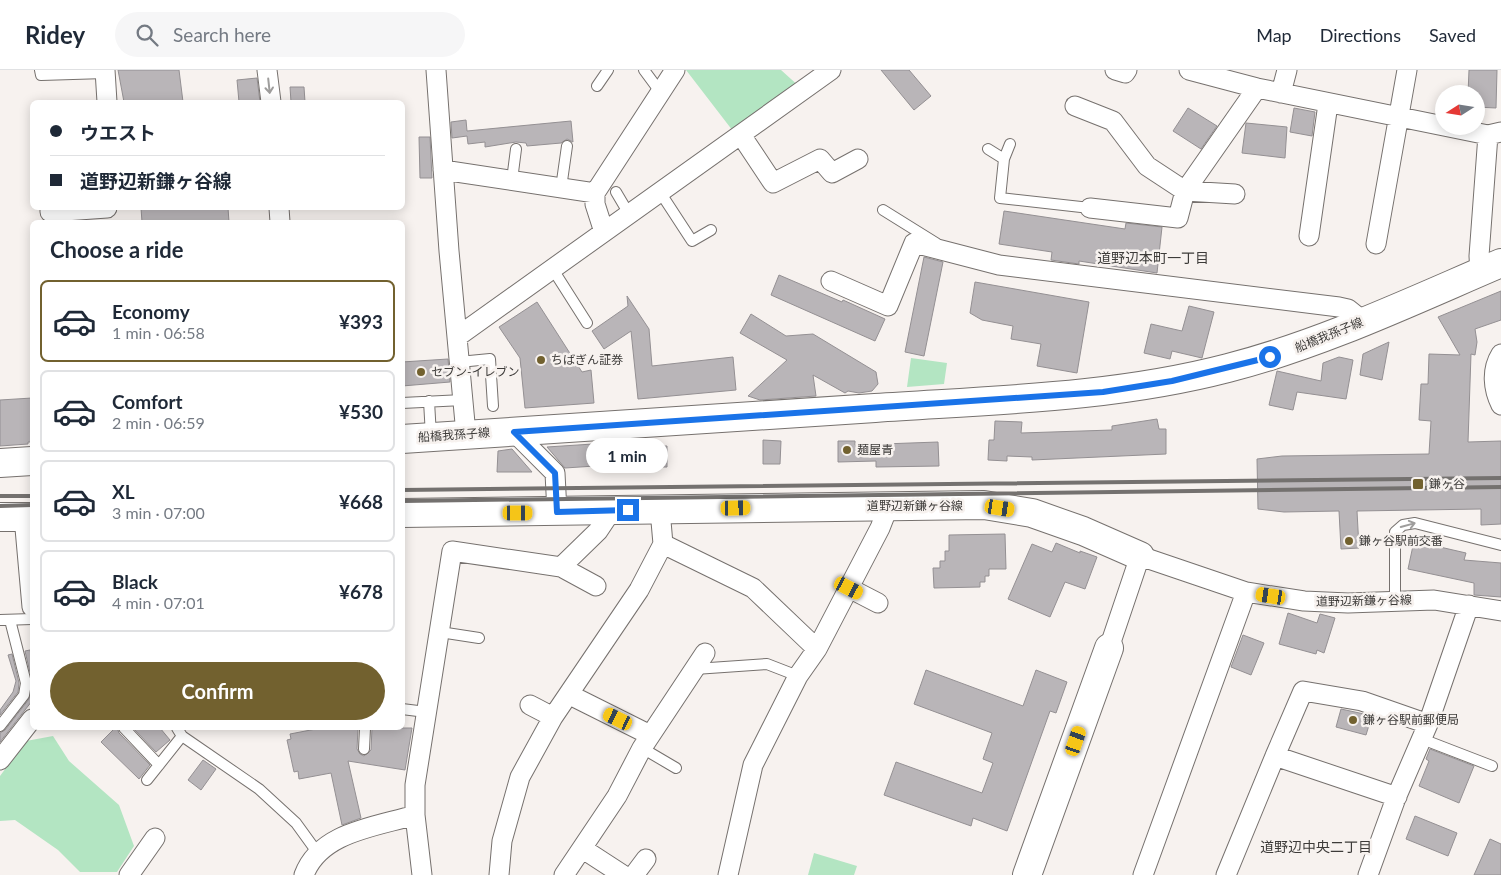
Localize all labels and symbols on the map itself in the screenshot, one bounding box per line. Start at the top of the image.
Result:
one-way arrow [264,78,274,94]
north arrow [1435,85,1485,135]
district label: 道野辺本町一丁目 [1097,249,1209,266]
street label: 船橋我孫子線 [1293,314,1365,355]
route start [1259,346,1281,368]
place label: ちばぎん証券 [551,352,623,367]
marker: ちばぎん証券 [535,354,547,366]
place label: セブン-イレブン [431,364,519,379]
marker: セブン-イレブン [415,366,427,378]
street label: 船橋我孫子線 [418,425,490,444]
callout: 1 min [587,438,669,472]
place label: 麺屋青 [857,442,893,457]
marker: 麺屋青 [841,444,853,456]
place label: 鎌ヶ谷 [1429,476,1465,491]
marker: 鎌ヶ谷 [1411,477,1425,491]
street label: 道野辺新鎌ヶ谷線 [867,498,963,513]
car [984,498,1015,518]
route end [617,499,639,521]
car [720,500,751,516]
car [503,506,533,521]
one-way arrow [1400,520,1416,529]
place label: 鎌ヶ谷駅前交番 [1359,533,1443,548]
marker: 鎌ヶ谷駅前交番 [1343,535,1355,547]
car [832,575,865,601]
car [1255,586,1286,606]
street label: 道野辺新鎌ヶ谷線 [1316,592,1412,609]
car [601,706,634,732]
place label: 鎌ヶ谷駅前郵便局 [1363,712,1459,727]
marker: 鎌ヶ谷駅前郵便局 [1347,714,1359,726]
car [1064,724,1087,758]
district label: 道野辺中央二丁目 [1260,838,1372,855]

